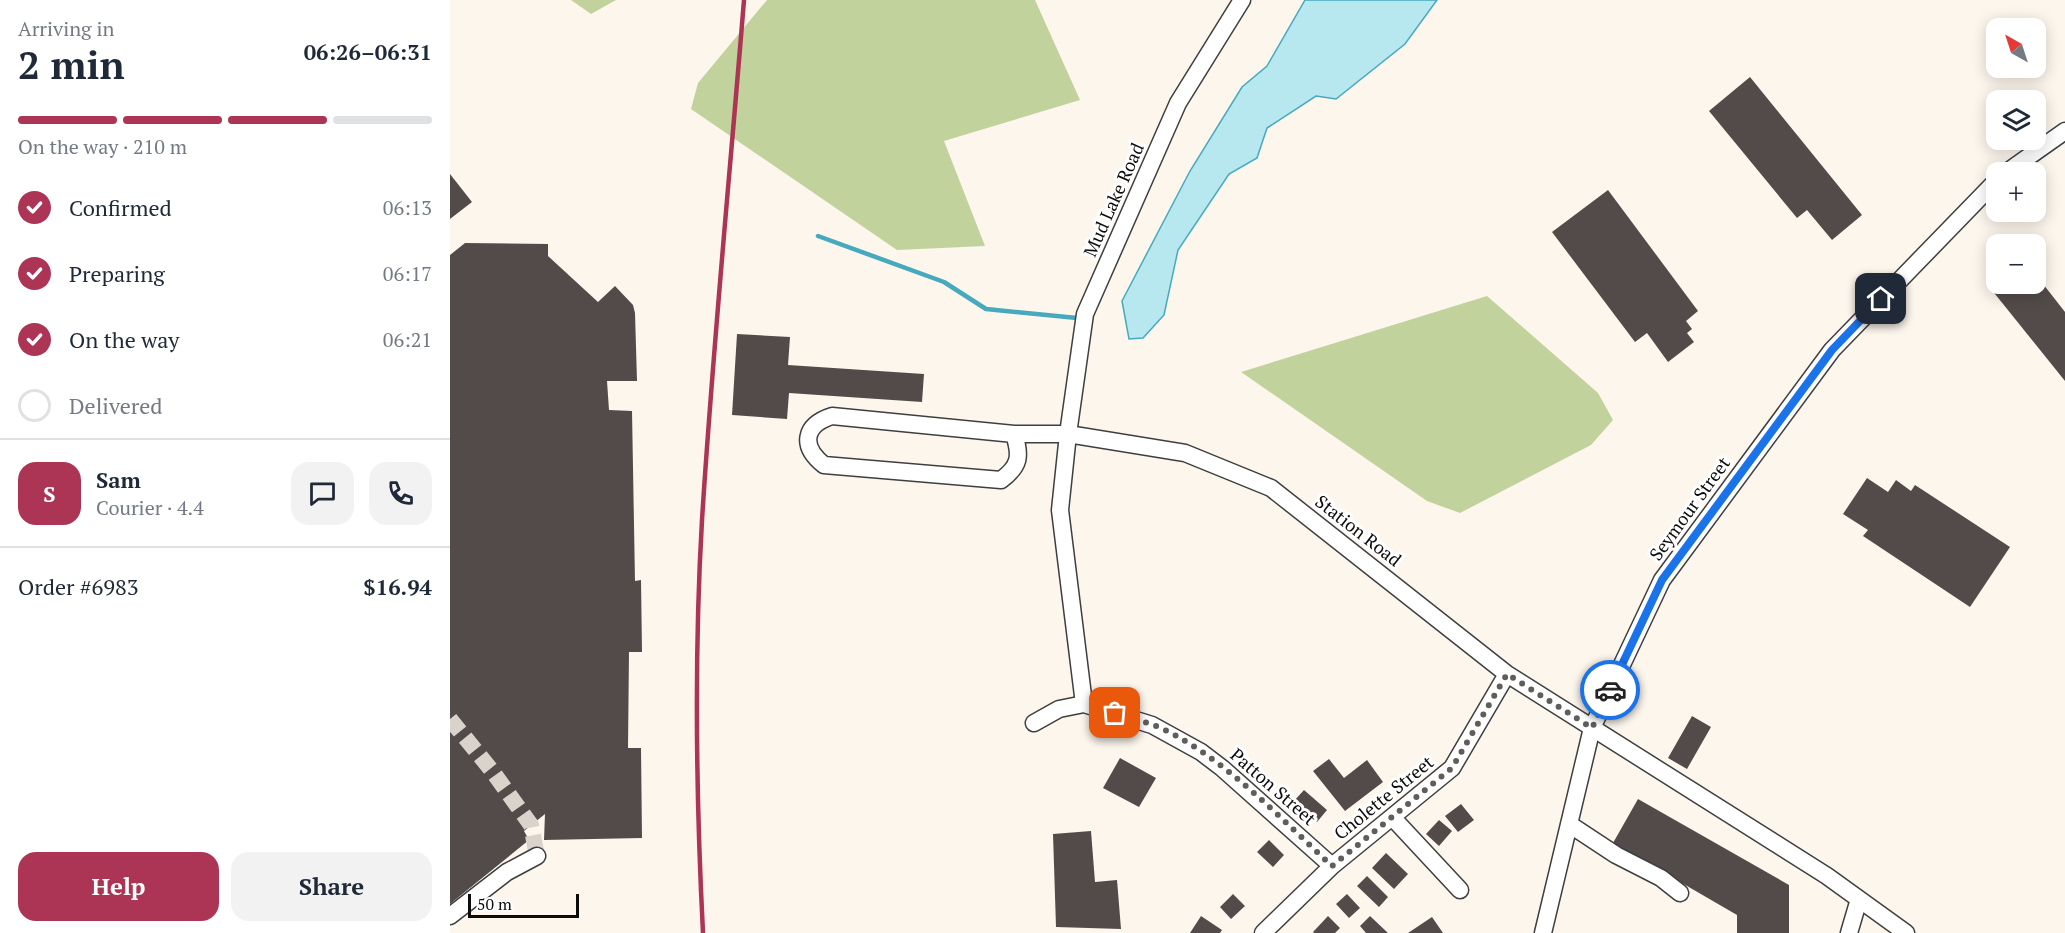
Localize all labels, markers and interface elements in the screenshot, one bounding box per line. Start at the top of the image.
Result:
text: Arriving in [18,15,114,42]
north arrow [1986,18,2046,78]
map controls [1986,18,2046,294]
text: 06:26–06:31 [304,37,432,66]
text: 2 min [18,38,125,90]
button: layers [1986,90,2046,150]
text: On the way · 210 m [18,133,187,160]
street label: Mud Lake Road [1077,139,1149,260]
button: + [1986,162,2046,222]
icon: check [18,191,51,224]
text: Confirmed [69,193,172,222]
text: 06:13 [383,194,432,221]
button: − [1986,234,2046,294]
icon: check [18,257,51,290]
text: Preparing [69,259,165,288]
text: 06:17 [383,260,432,287]
pin [1855,273,1906,324]
icon: home [1864,282,1897,315]
icon: check [18,323,51,356]
text: On the way [69,325,179,354]
text: 06:21 [383,326,432,353]
text: Delivered [69,391,162,420]
street label: Seymour Street [1643,452,1735,565]
button: chat [291,462,354,525]
button: phone [369,462,432,525]
text: Sam [96,465,141,494]
text: S [43,479,56,508]
street label: Station Road [1311,489,1406,571]
text: Courier · 4.4 [96,494,204,521]
text: Order #6983 [18,572,138,601]
text: $16.94 [363,572,432,601]
courier [1580,660,1640,720]
icon: car [1594,674,1627,707]
pin [1089,687,1140,738]
icon: bag [1098,696,1131,729]
street label: Patton Street [1226,742,1322,830]
street label: Cholette Street [1329,750,1438,845]
button: Help [18,852,219,921]
button: Share [231,852,432,921]
scale bar [468,891,579,918]
text: 50 m [477,893,512,915]

